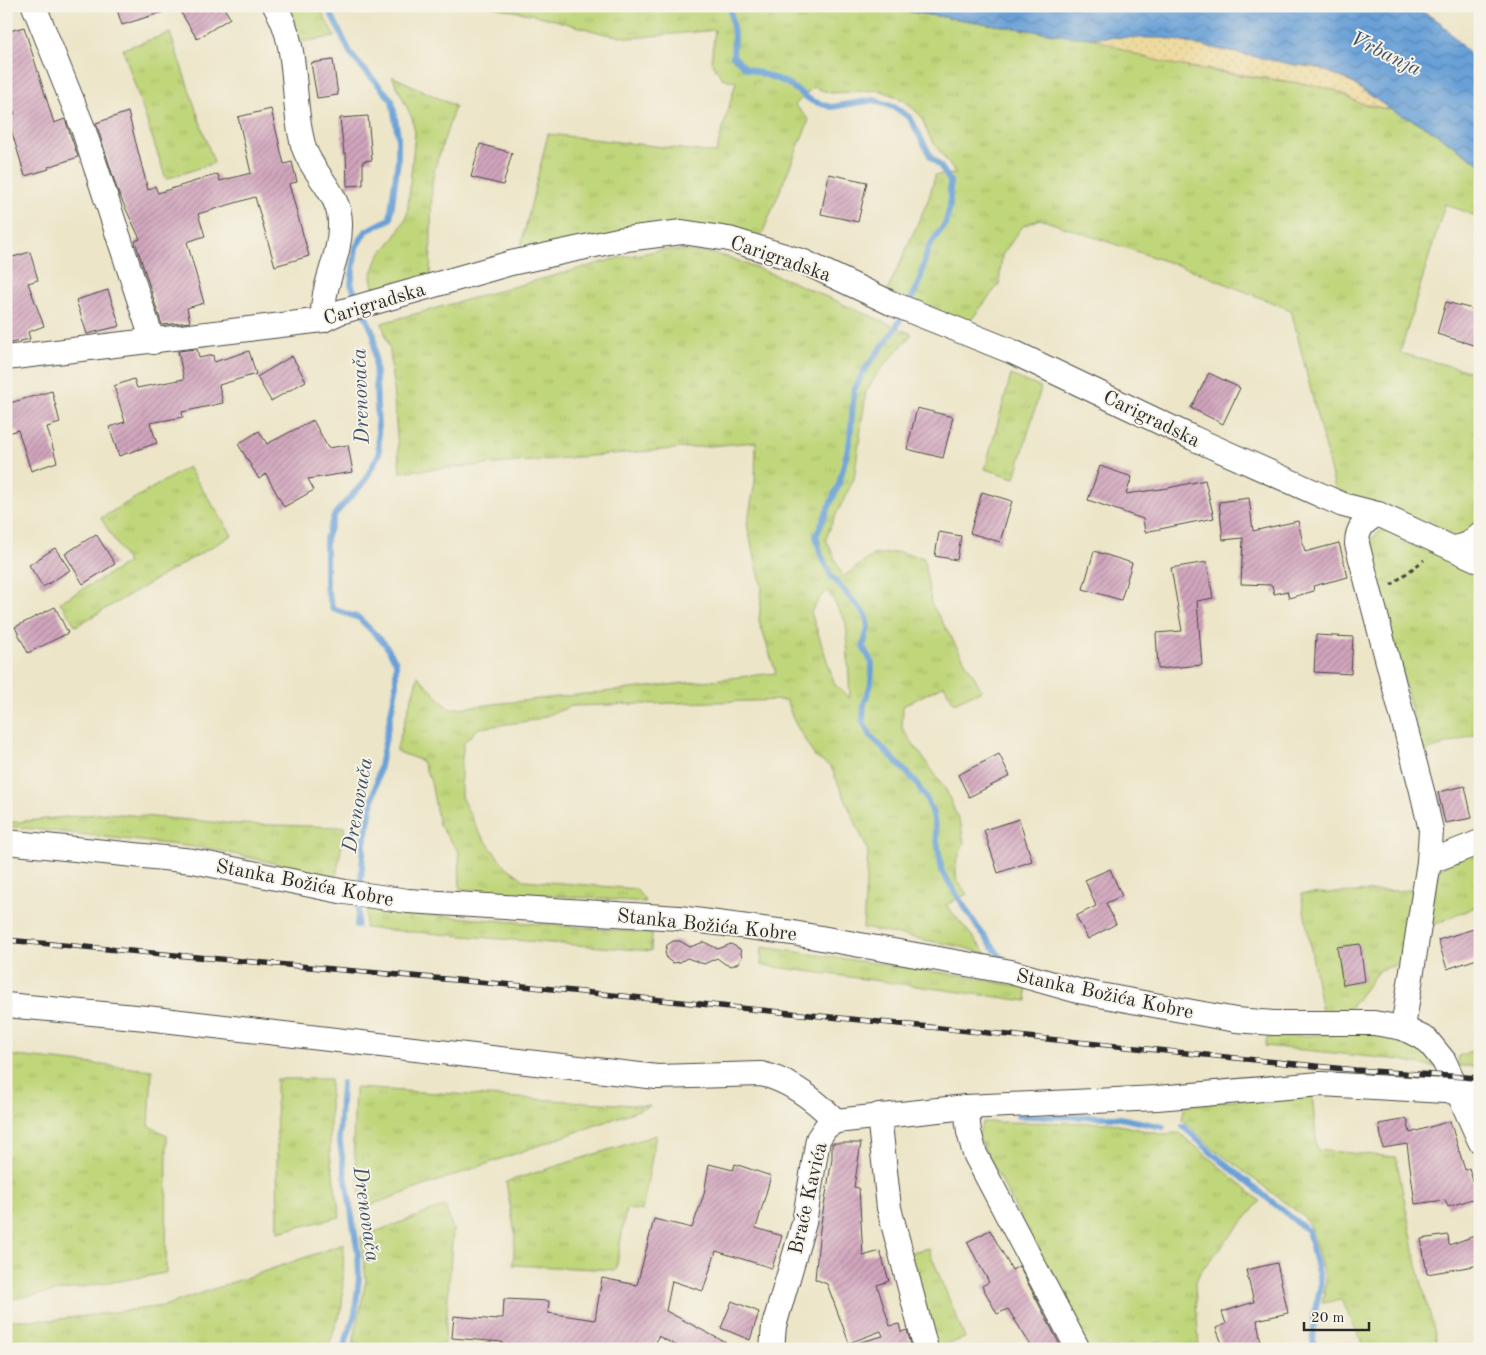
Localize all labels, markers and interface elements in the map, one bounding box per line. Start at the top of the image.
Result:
water label: Vrbanja [1346,28,1424,81]
street label: Carigradska [727,233,833,287]
street label: Carigradska [321,280,428,330]
water label: Drenovača [349,348,374,445]
street label: Carigradska [1099,388,1203,452]
water label: Drenovača [340,756,377,855]
street label: Stanka Božića Kobre [214,857,395,911]
street label: Stanka Božića Kobre [616,907,798,945]
street label: Stanka Božića Kobre [1014,966,1195,1024]
street label: Braće Kavića [786,1140,832,1256]
water label: Drenovača [348,1164,383,1263]
scale bar [1304,1300,1368,1332]
text: 20 m [1311,1311,1345,1326]

